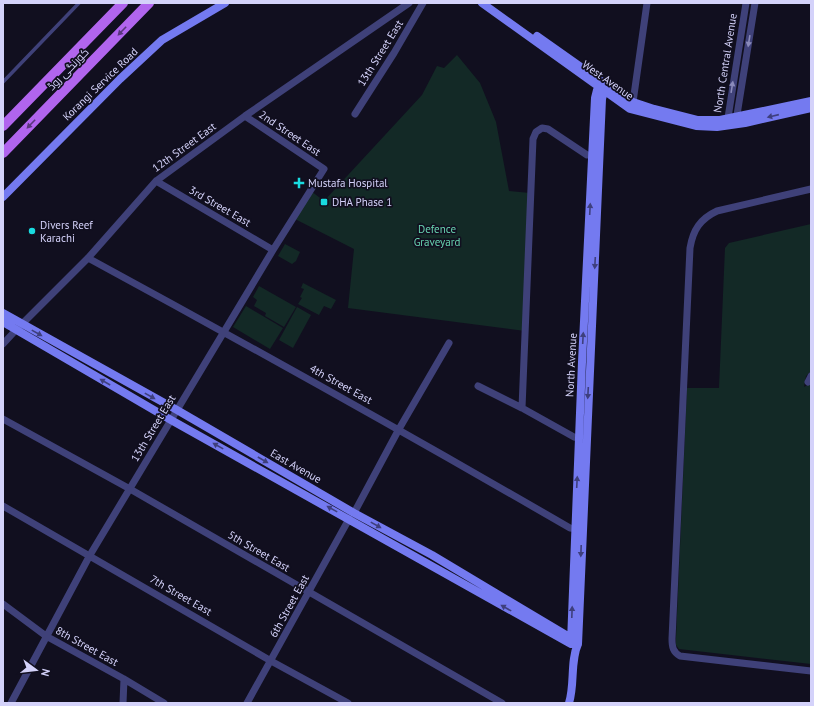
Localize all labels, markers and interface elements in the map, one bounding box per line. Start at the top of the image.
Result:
street label: North Central Avenue [710,12,740,114]
street label: 13th Street East [354,17,406,89]
one-way arrow [117,26,127,36]
one-way arrow [745,35,751,48]
street label: کورنگی روڈ [44,45,92,93]
street label: Korangi Service Road [60,45,141,123]
street label: West Avenue [580,57,637,103]
one-way arrow [729,81,735,93]
street label: 2nd Street East [256,107,324,159]
one-way arrow [767,114,779,120]
one-way arrow [26,119,36,129]
street label: 12th Street East [149,119,219,175]
place label: Mustafa Hospital [308,176,388,190]
marker: Mustafa Hospital [293,177,305,189]
street label: 3rd Street East [186,183,254,230]
place label: DHA Phase 1 [332,195,392,209]
marker: DHA Phase 1 [319,197,329,207]
one-way arrow [587,202,593,215]
place label: Divers Reef Karachi [40,218,93,245]
park label: Defence Graveyard [414,222,460,249]
marker: Divers Reef Karachi [27,226,37,236]
one-way arrow [591,257,598,269]
one-way arrow [31,329,42,336]
one-way arrow [580,331,586,344]
street label: North Avenue [562,332,580,397]
street label: 4th Street East [307,361,375,407]
one-way arrow [99,379,111,386]
one-way arrow [585,387,592,399]
street label: 13th Street East [128,392,179,464]
one-way arrow [144,392,156,399]
one-way arrow [213,443,224,449]
street label: East Avenue [268,446,324,486]
one-way arrow [257,457,269,464]
one-way arrow [573,476,580,488]
one-way arrow [326,506,338,512]
one-way arrow [370,521,382,528]
street label: 5th Street East [225,528,293,575]
one-way arrow [578,545,584,558]
street label: 7th Street East [148,572,215,618]
street label: 6th Street East [266,572,312,640]
one-way arrow [500,604,512,611]
one-way arrow [568,606,575,618]
street label: 8th Street East [53,623,121,669]
north arrow [16,650,56,690]
text: N [38,667,53,678]

